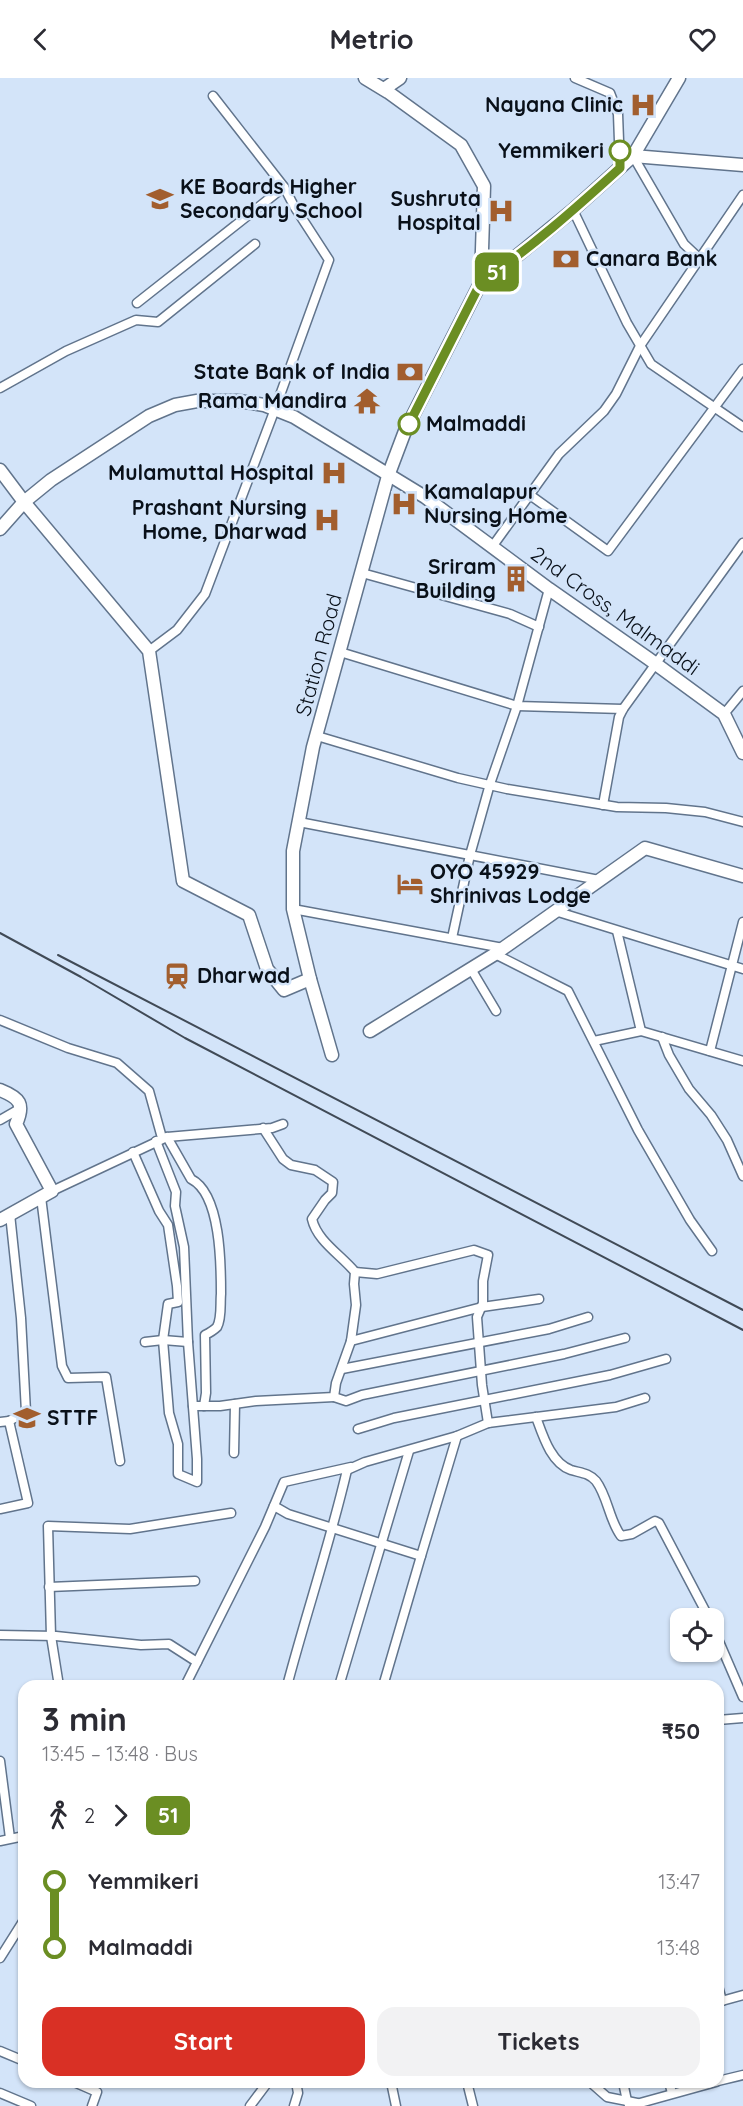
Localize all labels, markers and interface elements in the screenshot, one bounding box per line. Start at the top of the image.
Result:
text: Metrio [329,22,414,56]
icon: back [24,23,57,56]
icon: heart [686,23,719,56]
hospital icon: Nayana Clinic [628,90,658,120]
place label: Nayana Clinic [485,91,623,117]
place label: Yemmikeri [498,137,604,163]
marker: Yemmikeri [609,140,631,162]
place label: KE Boards Higher Secondary School [180,173,363,223]
school or university icon: KE Boards Higher Secondary School [145,184,175,214]
place label: Sushruta Hospital [390,185,481,235]
hospital icon: Sushruta Hospital [486,196,516,226]
bank icon: Canara Bank [551,244,581,274]
place label: Canara Bank [586,245,717,271]
line badge: 51 [470,252,524,292]
text: 51 [487,259,507,285]
bank icon: State Bank of India [395,357,425,387]
place label: State Bank of India [194,358,390,384]
temple icon: Rama Mandira [352,386,382,416]
place label: Rama Mandira [198,387,347,413]
place label: Malmaddi [426,410,526,436]
marker: Malmaddi [398,413,420,435]
hospital icon: Mulamuttal Hospital [319,458,349,488]
place label: Mulamuttal Hospital [108,459,314,485]
place label: Kamalapur Nursing Home [424,478,568,528]
hospital icon: Kamalapur Nursing Home [389,489,419,519]
place label: Prashant Nursing Home, Dharwad [132,494,307,544]
hospital icon: Prashant Nursing Home, Dharwad [312,505,342,535]
street label: 2nd Cross, Malmaddi [526,540,705,680]
place label: Sriram Building [415,553,496,603]
building icon: Sriram Building [501,564,531,594]
street label: Station Road [289,591,347,719]
place label: OYO 45929 Shrinivas Lodge [430,858,591,908]
hotel icon: OYO 45929 Shrinivas Lodge [395,869,425,899]
station icon: Dharwad [162,961,192,991]
place label: Dharwad [197,962,290,988]
school or university icon: STTF [12,1403,42,1433]
place label: STTF [47,1404,98,1430]
map controls [670,1608,724,1662]
button: locate [670,1608,724,1662]
text: 3 min [42,1698,127,1739]
text: ₹50 [662,1717,700,1745]
text: 13:45 – 13:48 · Bus [42,1741,198,1766]
icon: walk [42,1799,75,1832]
icon: forward [104,1799,137,1832]
text: 51 [158,1802,178,1828]
text: 2 [84,1803,95,1828]
text: Yemmikeri [88,1867,199,1895]
text: 13:47 [658,1869,700,1894]
text: Malmaddi [88,1933,193,1961]
text: 13:48 [657,1935,700,1960]
button: Start [42,2007,365,2076]
button: Tickets [377,2007,700,2076]

